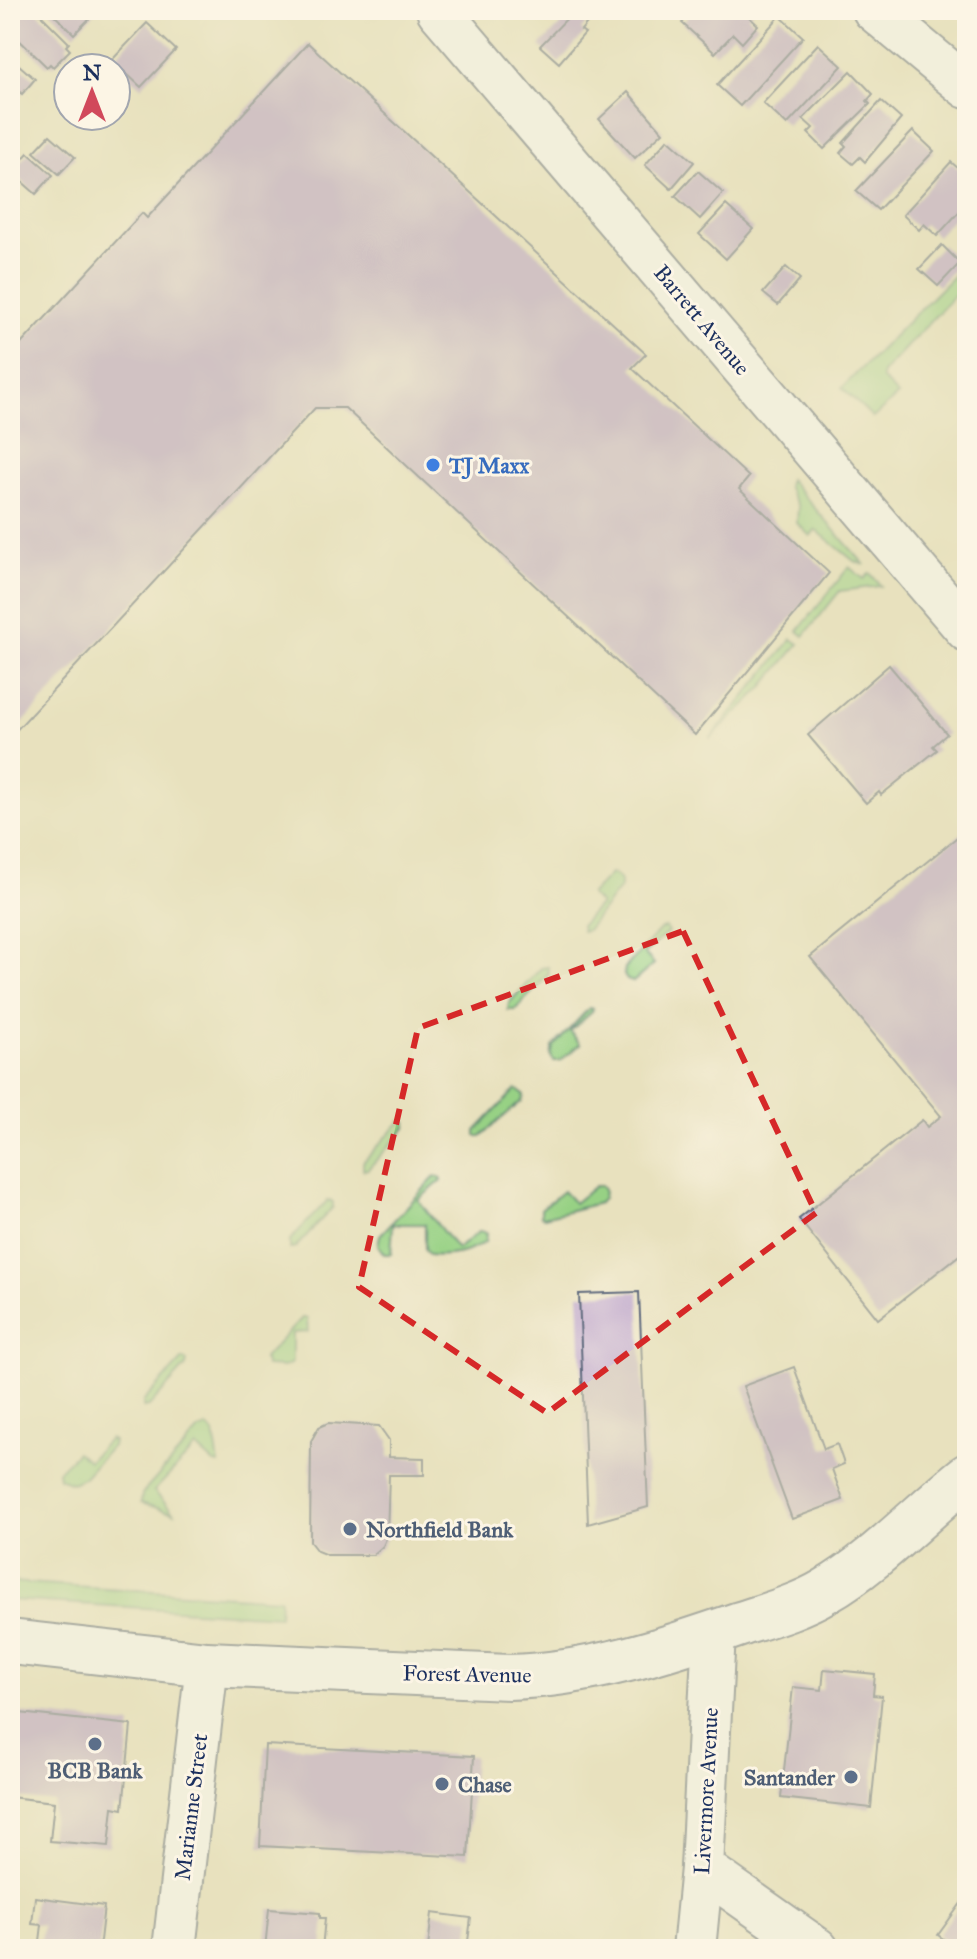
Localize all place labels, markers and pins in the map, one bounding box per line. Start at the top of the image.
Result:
place label: TJ Maxx [448,452,529,480]
marker: TJ Maxx [424,456,442,474]
place label: Northfield Bank [366,1516,514,1543]
marker: Northfield Bank [341,1520,359,1538]
marker: BCB Bank [86,1735,104,1753]
place label: BCB Bank [48,1757,143,1784]
place label: Santander [744,1764,836,1791]
marker: Santander [842,1768,860,1786]
place label: Chase [458,1771,512,1798]
marker: Chase [433,1775,451,1793]

